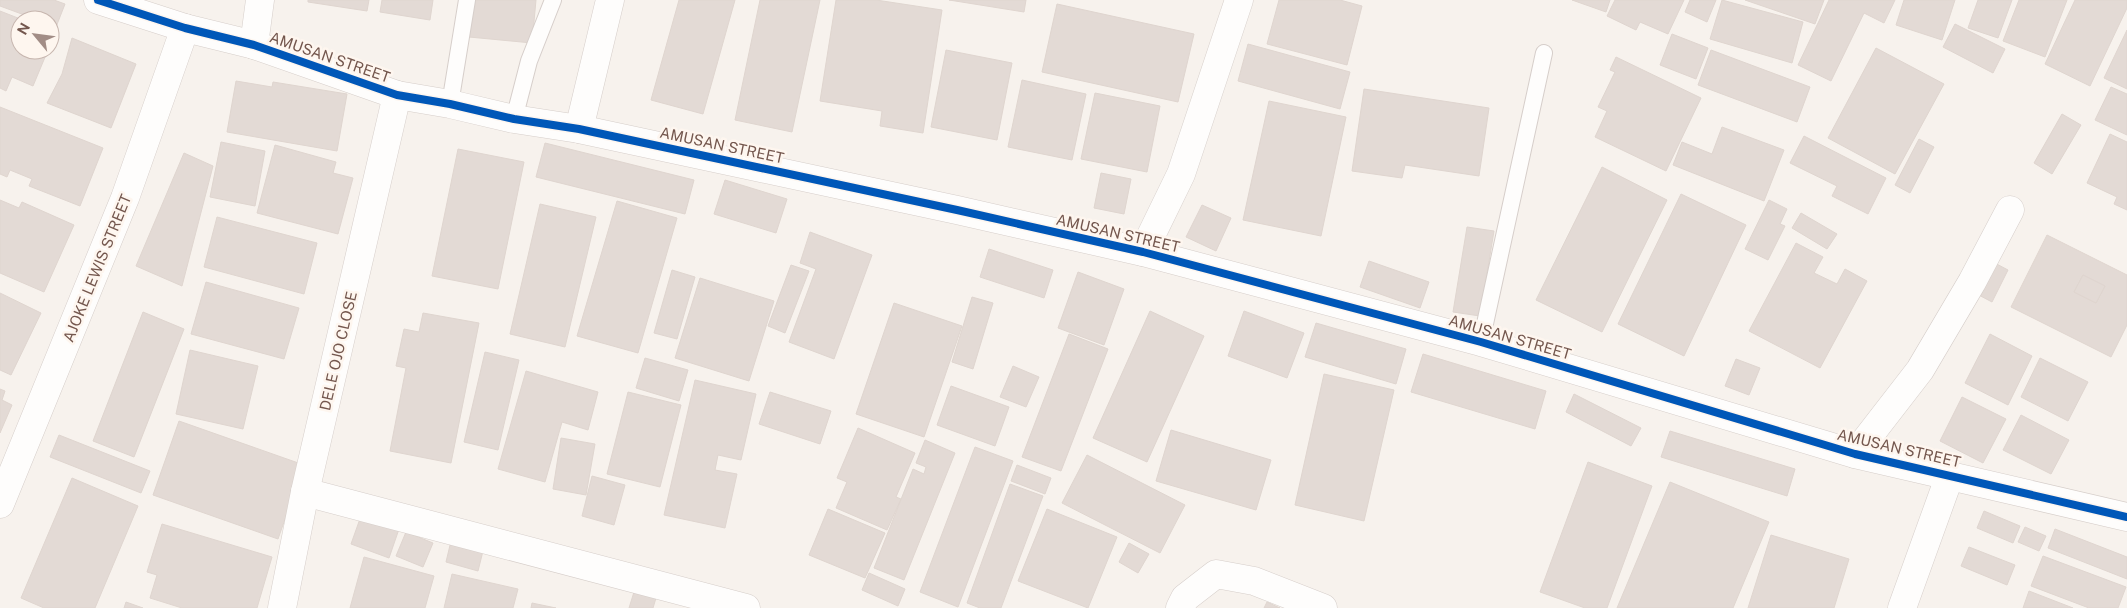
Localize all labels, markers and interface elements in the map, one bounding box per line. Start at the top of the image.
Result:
north arrow [10,10,60,60]
text: N [14,20,33,37]
street label: AMUSAN STREET [267,28,393,86]
street label: AMUSAN STREET [658,124,786,166]
street label: AJOKE LEWIS STREET [60,192,134,344]
street label: AMUSAN STREET [1054,210,1182,256]
street label: DELE OJO CLOSE [316,290,360,412]
street label: AMUSAN STREET [1447,311,1573,363]
street label: AMUSAN STREET [1835,425,1963,471]

